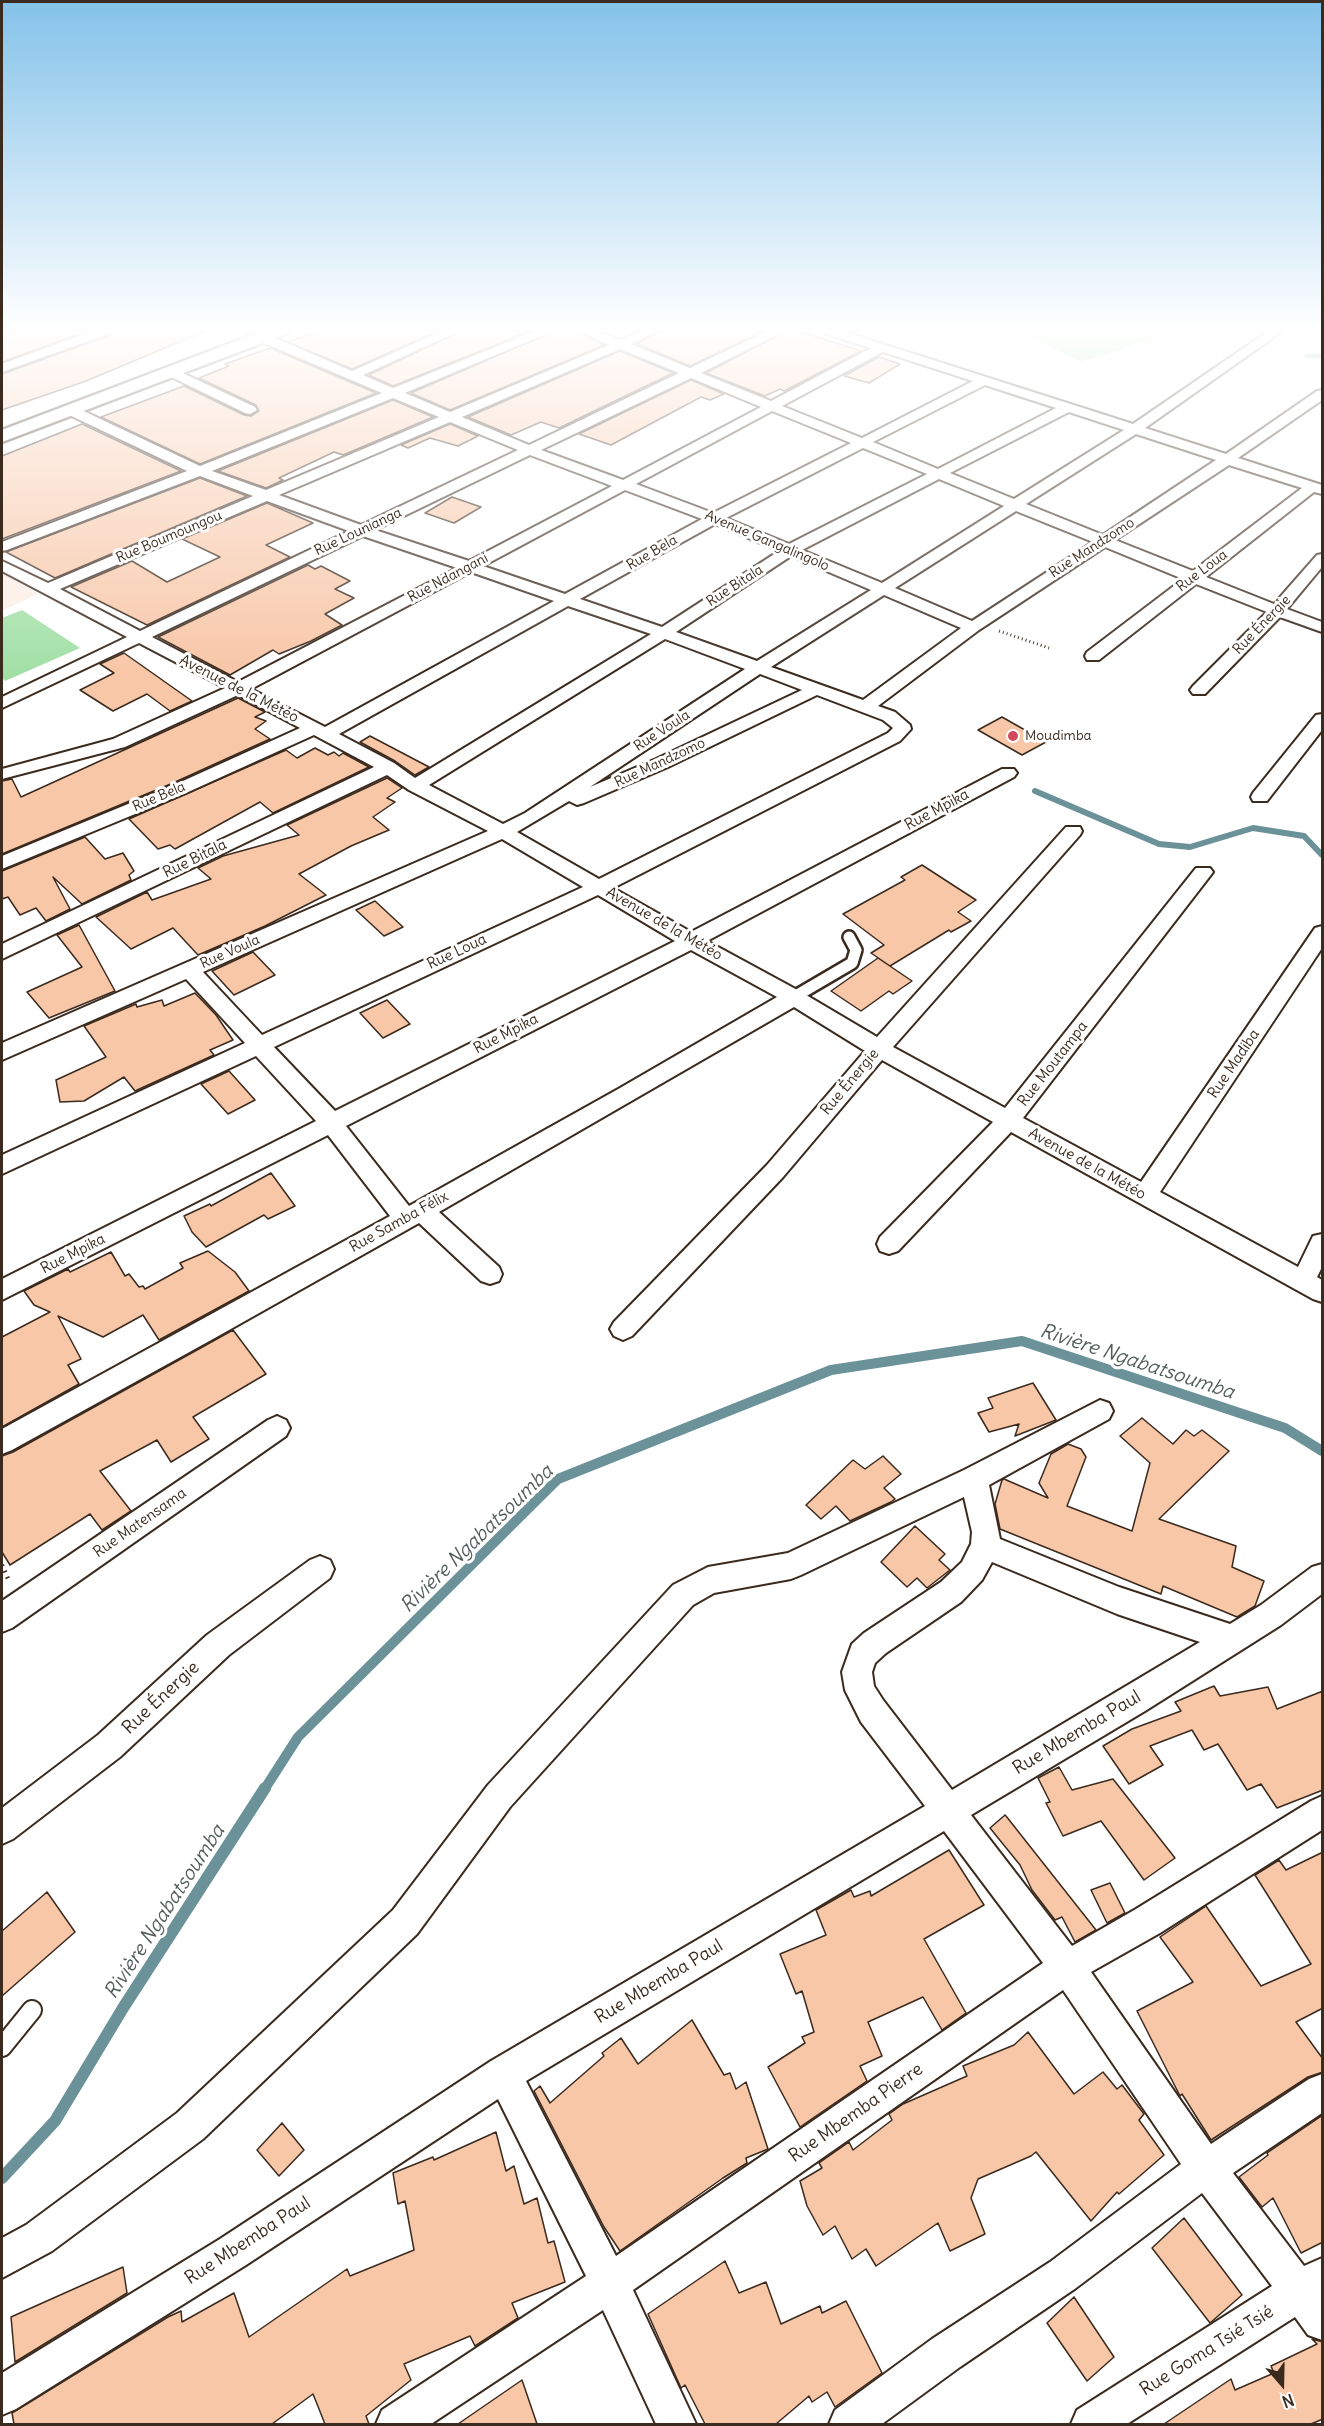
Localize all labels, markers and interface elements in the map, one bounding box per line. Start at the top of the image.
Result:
street label: Rue Lounianga [312,504,404,560]
street label: Rue Boumoungou [114,507,224,567]
street label: Avenue Gangalingolo [702,507,832,575]
street label: Rue Mandzomo [1046,514,1138,582]
street label: Rue Bela [624,532,680,574]
street label: Rue Loua [1173,546,1231,596]
street label: Rue Ndangani [405,550,491,606]
street label: Rue Bitala [704,562,766,610]
street label: Rue Énergie [1230,592,1294,658]
street label: Avenue de la Météo [176,651,302,727]
street label: Rue Voula [631,707,693,755]
place label: Moudimba [1025,728,1092,744]
marker: Moudimba [1006,729,1020,743]
street label: Rue Mandzomo [612,735,708,791]
street label: Rue Bela [130,778,188,816]
street label: Rue Mpika [902,786,972,834]
street label: Rue Bitala [160,836,230,882]
street label: Avenue de la Météo [603,883,725,965]
street label: Rue Loua [424,930,490,974]
street label: Rue Voula [198,931,262,973]
street label: Rue Mpika [471,1010,541,1058]
street label: Rue Moutampa [1014,1018,1092,1110]
street label: Rue Madiba [1204,1026,1264,1102]
street label: Rue Énergie [817,1045,883,1119]
street label: Avenue de la Météo [1025,1124,1149,1204]
street label: Rue Samba Félix [346,1187,452,1257]
street label: Rue Mpika [38,1230,108,1278]
water label: Rivière Ngabatsoumba [1037,1319,1237,1405]
water label: Rivière Ngabatsoumba [396,1460,558,1618]
street label: Rue Matensama [90,1484,190,1562]
street label: Rue Énergie [118,1657,204,1739]
street label: Rue Mbemba Paul [1009,1686,1145,1780]
water label: Rivière Ngabatsoumba [100,1820,230,2004]
street label: Rue Mbemba Paul [591,1935,727,2029]
street label: Rue Mbemba Pierre [785,2059,927,2167]
street label: Rue Mbemba Paul [181,2192,315,2290]
street label: Rue Goma Tsié Tsié [1136,2301,1278,2401]
north arrow [1252,2354,1312,2414]
text: N [1280,2390,1297,2412]

